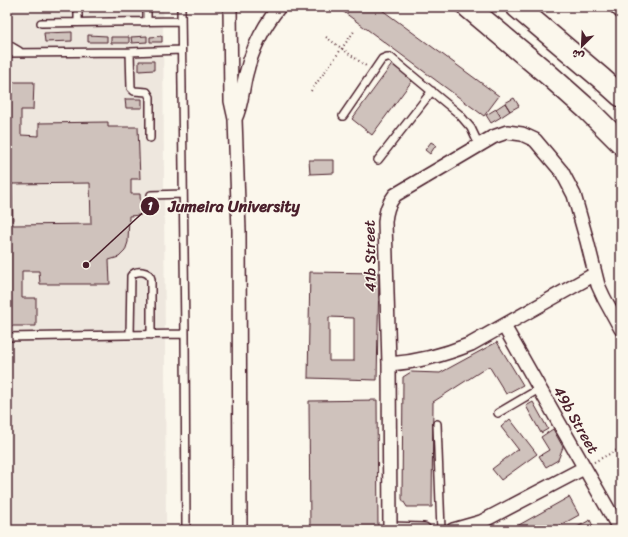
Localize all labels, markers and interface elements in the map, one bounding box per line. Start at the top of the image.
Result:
north arrow [562,26,602,66]
text: ش [569,44,588,66]
callout: Jumeira University [140,192,309,220]
text: Jumeira University [167,192,300,221]
text: 1 [147,195,153,217]
street label: 41b Street [356,219,384,292]
street label: 49b Street [546,381,606,459]

